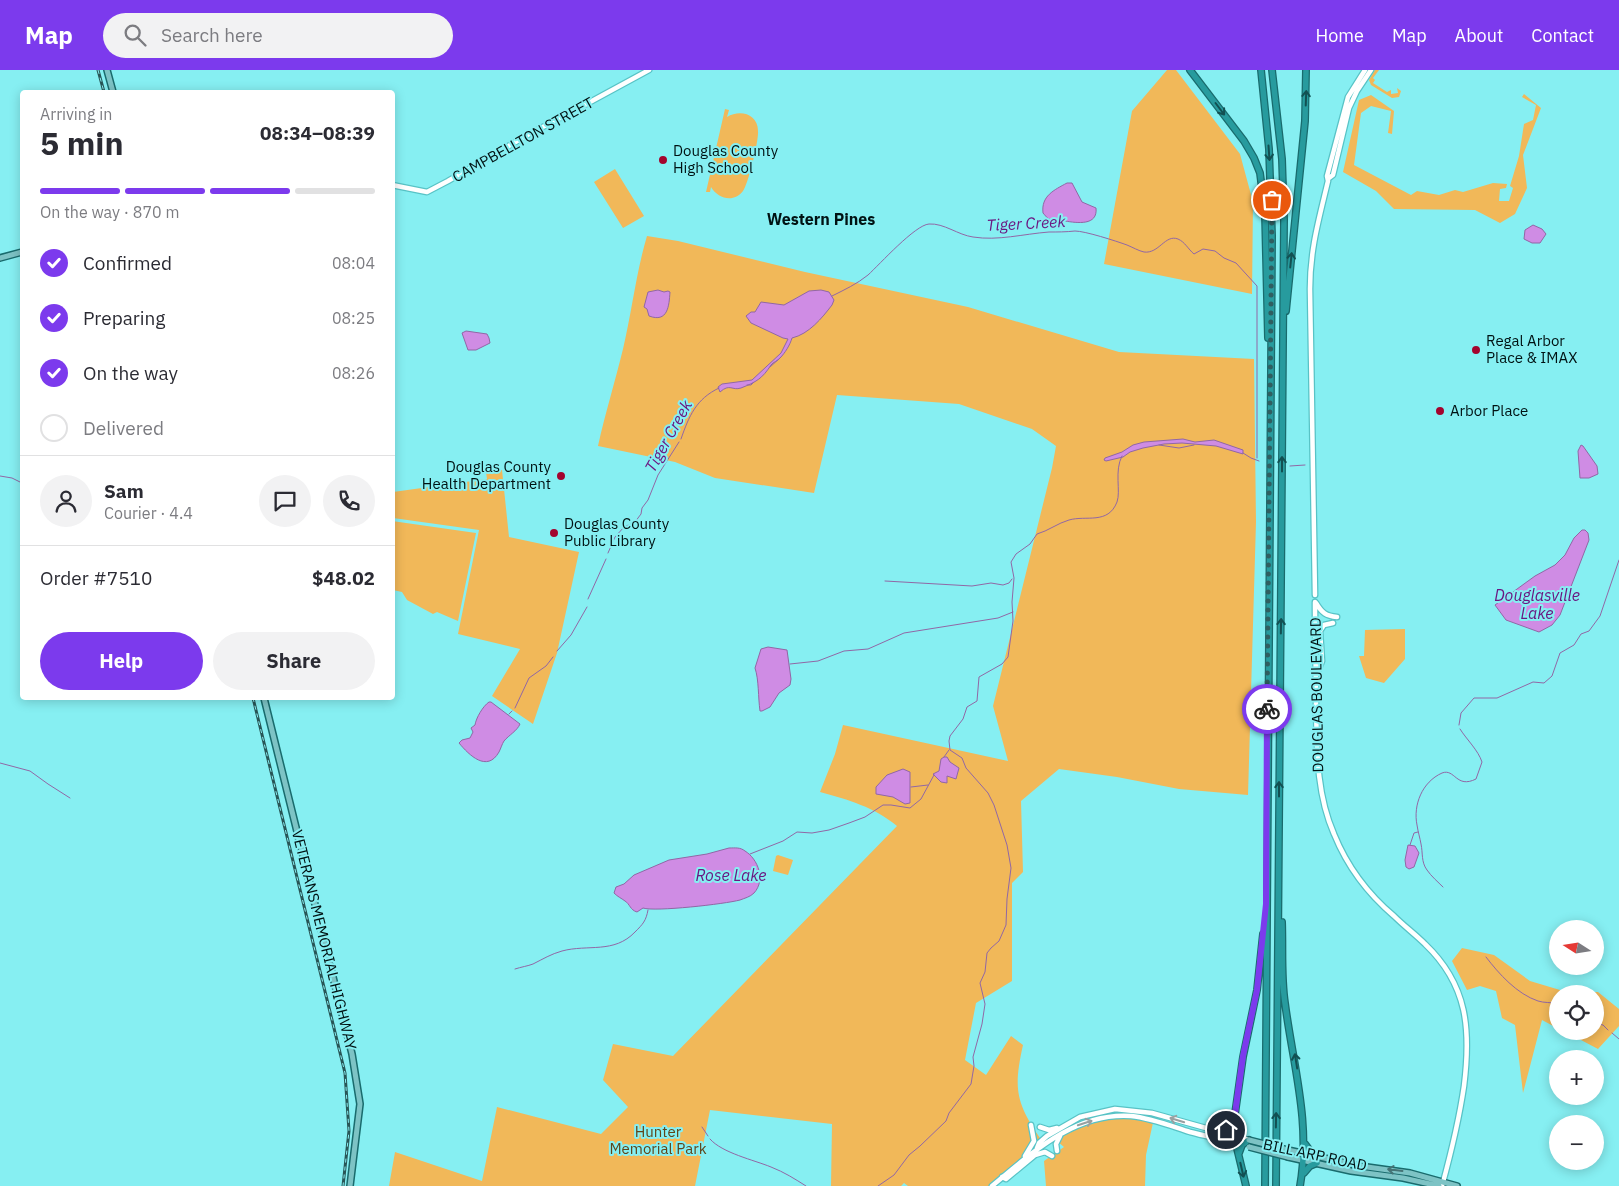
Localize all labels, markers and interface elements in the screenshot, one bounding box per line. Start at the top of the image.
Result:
search box [103,13,453,58]
text: Map [25,19,73,51]
icon: search [121,21,149,49]
text: Search here [161,23,263,47]
text: Home [1316,24,1364,47]
text: Map [1392,24,1427,47]
text: About [1455,24,1503,47]
text: Contact [1531,24,1594,47]
one-way arrow [1301,90,1311,106]
street label: CAMPBELLTON STREET [449,93,597,186]
one-way arrow [1215,102,1225,116]
text: Arriving in [40,104,112,124]
text: 08:34–08:39 [260,121,375,145]
text: 5 min [40,122,124,164]
place label: Douglas County High School [673,141,779,177]
one-way arrow [1265,145,1274,161]
marker: Douglas County High School [657,154,669,166]
pin [1251,179,1293,221]
icon: bag [1258,186,1286,214]
text: On the way · 870 m [40,202,179,222]
district label: Western Pines [767,209,875,229]
water label: Tiger Creek [986,211,1067,235]
icon: check [40,249,68,277]
text: Confirmed [83,251,172,275]
one-way arrow [1287,252,1296,268]
text: 08:04 [332,253,375,273]
icon: check [40,304,68,332]
text: Preparing [83,306,165,330]
text: 08:25 [332,308,375,328]
place label: Regal Arbor Place & IMAX [1486,331,1577,367]
marker: Regal Arbor Place & IMAX [1470,344,1482,356]
icon: check [40,359,68,387]
text: On the way [83,361,178,385]
text: 08:26 [332,363,375,383]
water label: Tiger Creek [640,396,696,475]
place label: Arbor Place [1450,401,1528,420]
marker: Arbor Place [1434,405,1446,417]
text: Delivered [83,416,164,440]
one-way arrow [1277,456,1287,472]
place label: Douglas County Health Department [422,457,552,493]
marker: Douglas County Health Department [555,470,567,482]
button: person [40,475,92,527]
button: chat [259,475,311,527]
button: phone [323,475,375,527]
text: Sam [104,479,144,503]
text: Courier · 4.4 [104,503,193,523]
place label: Douglas County Public Library [564,514,670,550]
marker: Douglas County Public Library [548,527,560,539]
text: Order #7510 [40,566,152,590]
text: $48.02 [312,566,375,590]
water label: Douglasville Lake [1494,585,1580,623]
street label: DOUGLAS BOULEVARD [1306,617,1327,773]
one-way arrow [1276,619,1286,635]
button: Help [40,632,203,690]
button: Share [213,632,375,690]
courier [1242,684,1292,734]
icon: bike [1253,695,1281,723]
one-way arrow [1274,781,1284,798]
street label: VETERANS MEMORIAL HIGHWAY [288,828,361,1052]
water label: Rose Lake [696,865,766,885]
north arrow [1549,920,1604,975]
map controls [1549,920,1604,1170]
button: locate [1549,985,1604,1040]
button: + [1549,1050,1604,1105]
one-way arrow [1290,1053,1300,1069]
pin [1205,1109,1247,1151]
one-way arrow [1271,1112,1281,1128]
one-way arrow [1170,1115,1185,1124]
button: − [1549,1115,1604,1170]
icon: home [1212,1116,1240,1144]
one-way arrow [1077,1118,1092,1127]
park label: Hunter Memorial Park [609,1122,707,1158]
street label: BILL ARP ROAD [1261,1134,1369,1175]
one-way arrow [1238,1162,1247,1178]
one-way arrow [1387,1165,1403,1175]

